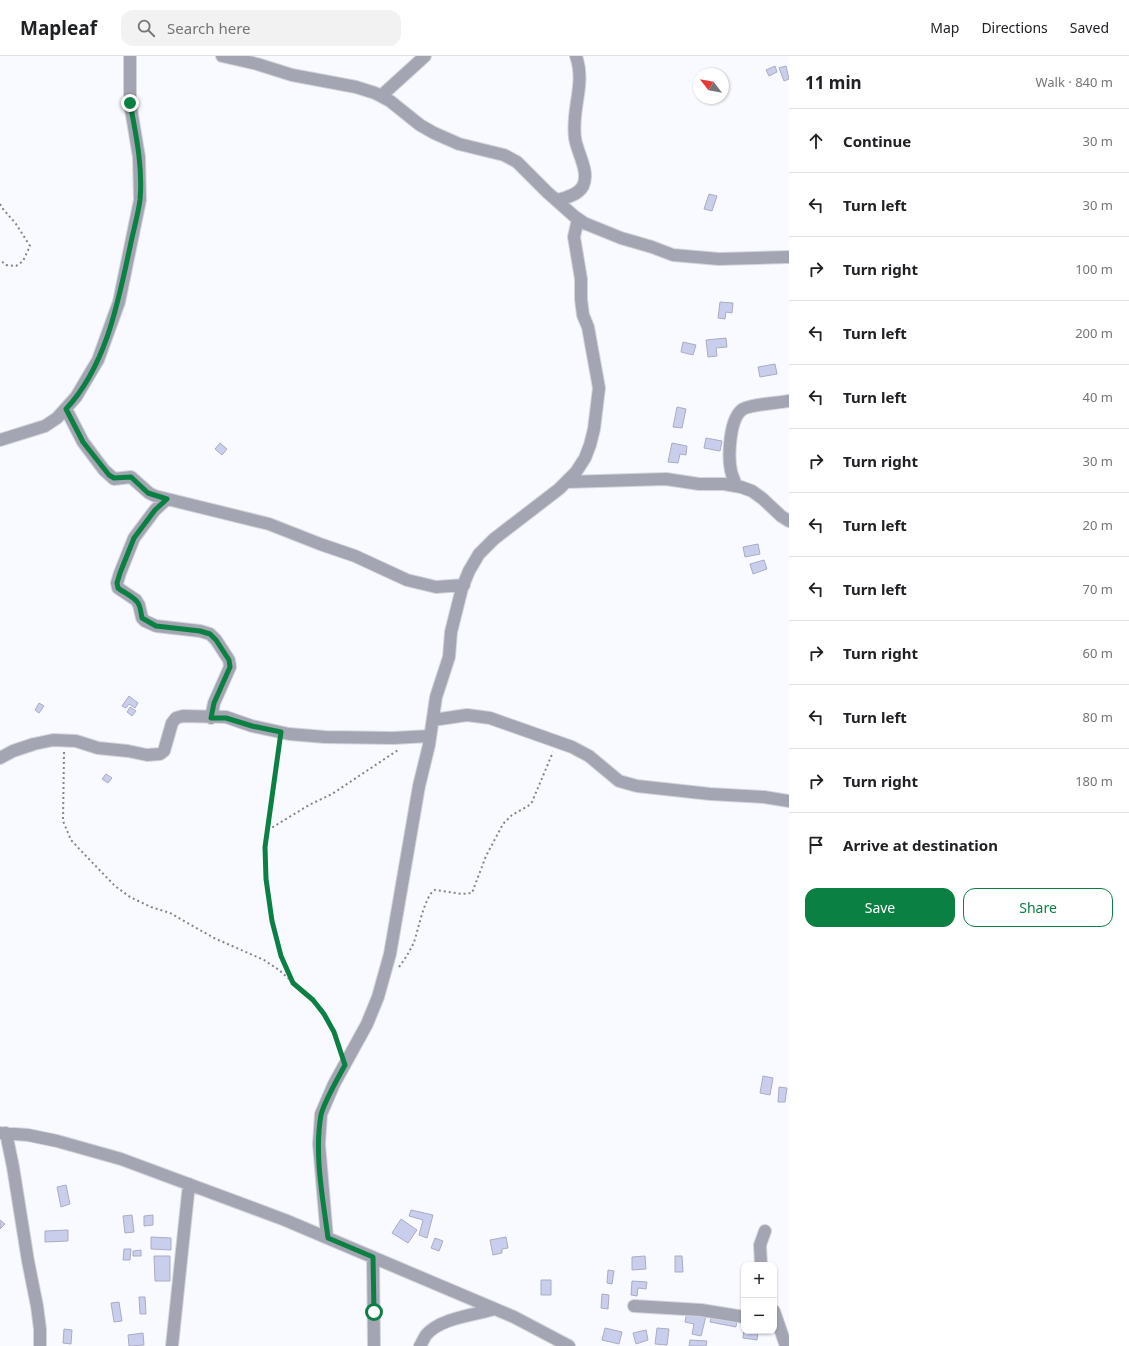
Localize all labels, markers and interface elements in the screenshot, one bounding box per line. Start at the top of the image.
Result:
search box [121,10,401,46]
text: Mapleaf [20,15,97,41]
icon: search [135,17,157,39]
text: Search here [167,18,251,38]
text: Map [930,18,959,37]
text: Directions [981,18,1048,37]
text: Saved [1070,18,1109,37]
north arrow [693,68,729,104]
text: 11 min [805,71,862,94]
text: Walk · 840 m [1035,73,1113,91]
route end [121,94,139,112]
icon: ahead [805,130,827,152]
text: Continue [843,131,911,151]
text: 30 m [1083,132,1113,150]
icon: left [805,194,827,216]
text: Turn left [843,195,907,215]
text: 30 m [1083,196,1113,214]
icon: right [805,258,827,280]
text: Turn right [843,259,918,279]
text: 100 m [1075,260,1113,278]
icon: left [805,322,827,344]
text: Turn left [843,323,907,343]
text: 200 m [1075,324,1113,342]
icon: left [805,386,827,408]
text: Turn left [843,387,907,407]
text: 40 m [1083,388,1113,406]
icon: right [805,450,827,472]
text: Turn right [843,451,918,471]
text: 30 m [1083,452,1113,470]
icon: left [805,514,827,536]
text: Turn left [843,515,907,535]
text: 20 m [1083,516,1113,534]
icon: left [805,578,827,600]
text: Turn left [843,579,907,599]
text: 70 m [1083,580,1113,598]
icon: right [805,642,827,664]
text: Turn right [843,643,918,663]
text: 60 m [1083,644,1113,662]
icon: left [805,706,827,728]
text: Turn left [843,707,907,727]
text: 80 m [1083,708,1113,726]
icon: right [805,770,827,792]
text: Turn right [843,771,918,791]
text: 180 m [1075,772,1113,790]
icon: arrive [805,834,827,856]
text: Arrive at destination [843,835,998,855]
button: Save [805,888,955,927]
button: Share [963,888,1113,927]
map controls [741,1262,777,1334]
button: + [741,1262,777,1298]
button: − [741,1298,777,1334]
route start [365,1303,383,1321]

